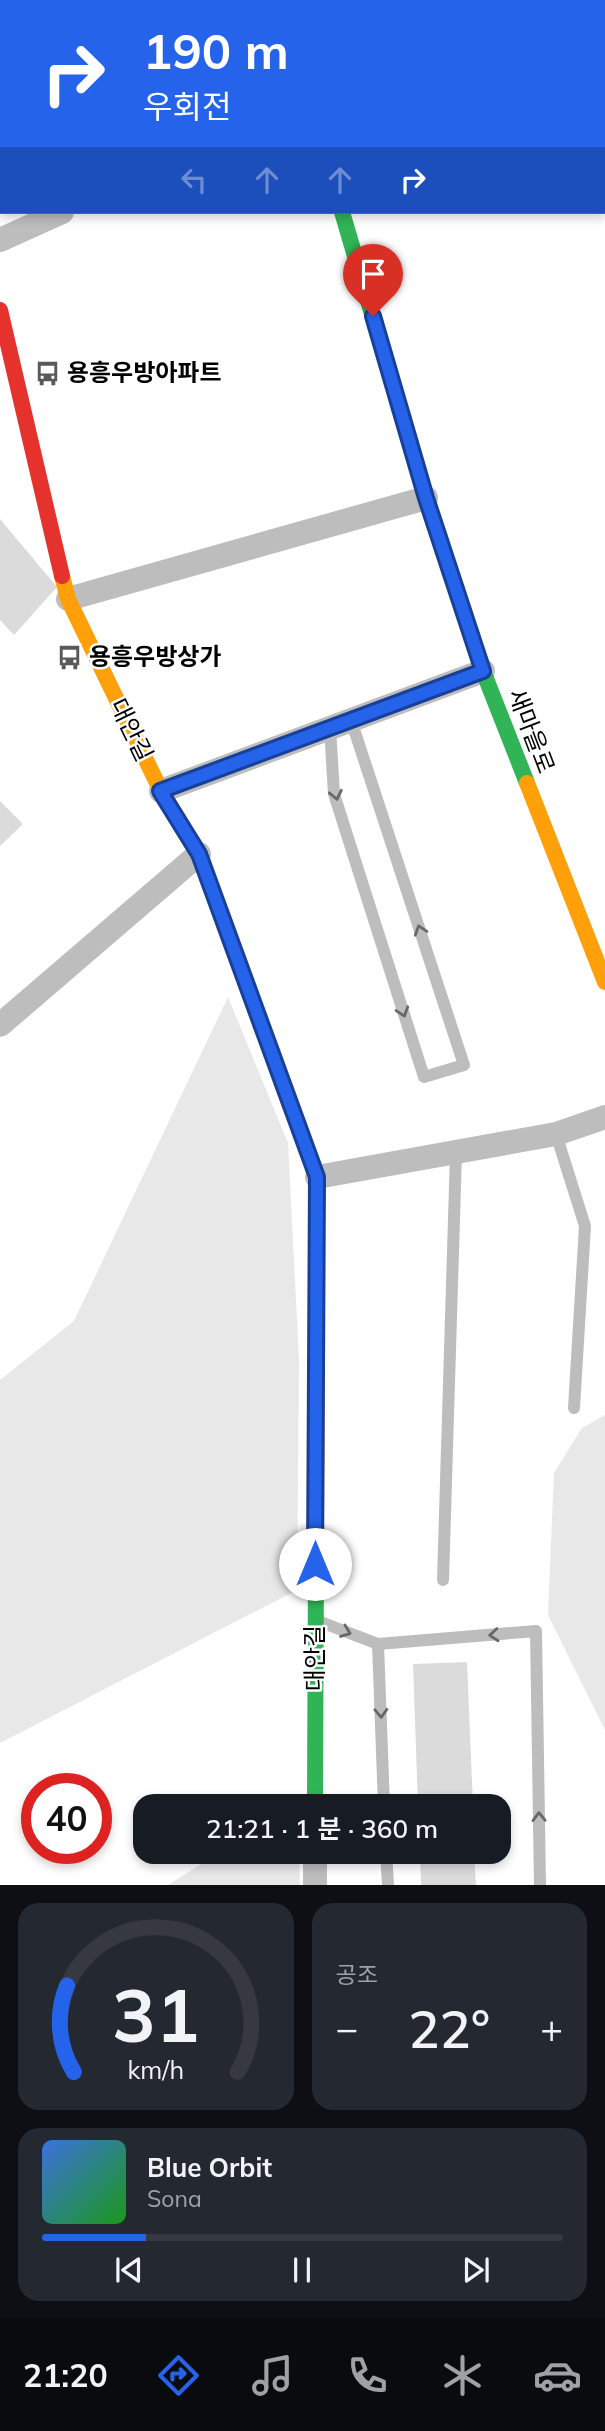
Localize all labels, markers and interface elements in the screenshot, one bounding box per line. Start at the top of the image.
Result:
text: 190 m [143,20,289,81]
icon: right [28,28,119,119]
text: 우회전 [143,86,231,126]
icon: left [175,161,213,199]
icon: ahead [248,161,286,199]
icon: ahead [321,161,359,199]
icon: right [394,161,432,199]
pin [343,244,403,316]
icon: arrive [354,255,392,293]
place label: 용흥우방아파트 [67,357,222,387]
bus stop icon: 용흥우방아파트 [33,359,61,387]
place label: 용흥우방상가 [89,641,221,671]
bus stop icon: 용흥우방상가 [55,643,83,671]
street label: 새마을로 [502,684,562,777]
street label: 대안길 [104,693,160,766]
one-way arrow [327,789,342,801]
one-way arrow [414,924,428,936]
one-way arrow [395,1006,410,1018]
position arrow [278,1527,352,1601]
one-way arrow [340,1624,352,1638]
street label: 대안길 [299,1625,329,1691]
one-way arrow [489,1627,500,1642]
one-way arrow [373,1707,388,1718]
speed limit sign: 40 [21,1773,112,1864]
one-way arrow [531,1811,547,1822]
text: 21:21 · 1 분 · 360 m [206,1812,438,1845]
text: 공조 [336,1960,378,1989]
text: 31 [112,1970,199,2061]
text: 22° [408,1996,490,2061]
text: − [336,2004,358,2052]
text: + [540,2004,563,2052]
text: km/h [127,2054,184,2085]
text: Blue Orbit [147,2151,272,2184]
text: Sona [147,2184,202,2213]
icon: previous [110,2251,148,2289]
icon: pause [283,2251,321,2289]
icon: next [457,2251,495,2289]
icon: directions [154,2351,203,2400]
icon: music [248,2351,297,2400]
icon: phone [343,2351,392,2400]
icon: climate [438,2351,487,2400]
icon: car [533,2351,582,2400]
text: 21:20 [23,2355,108,2395]

